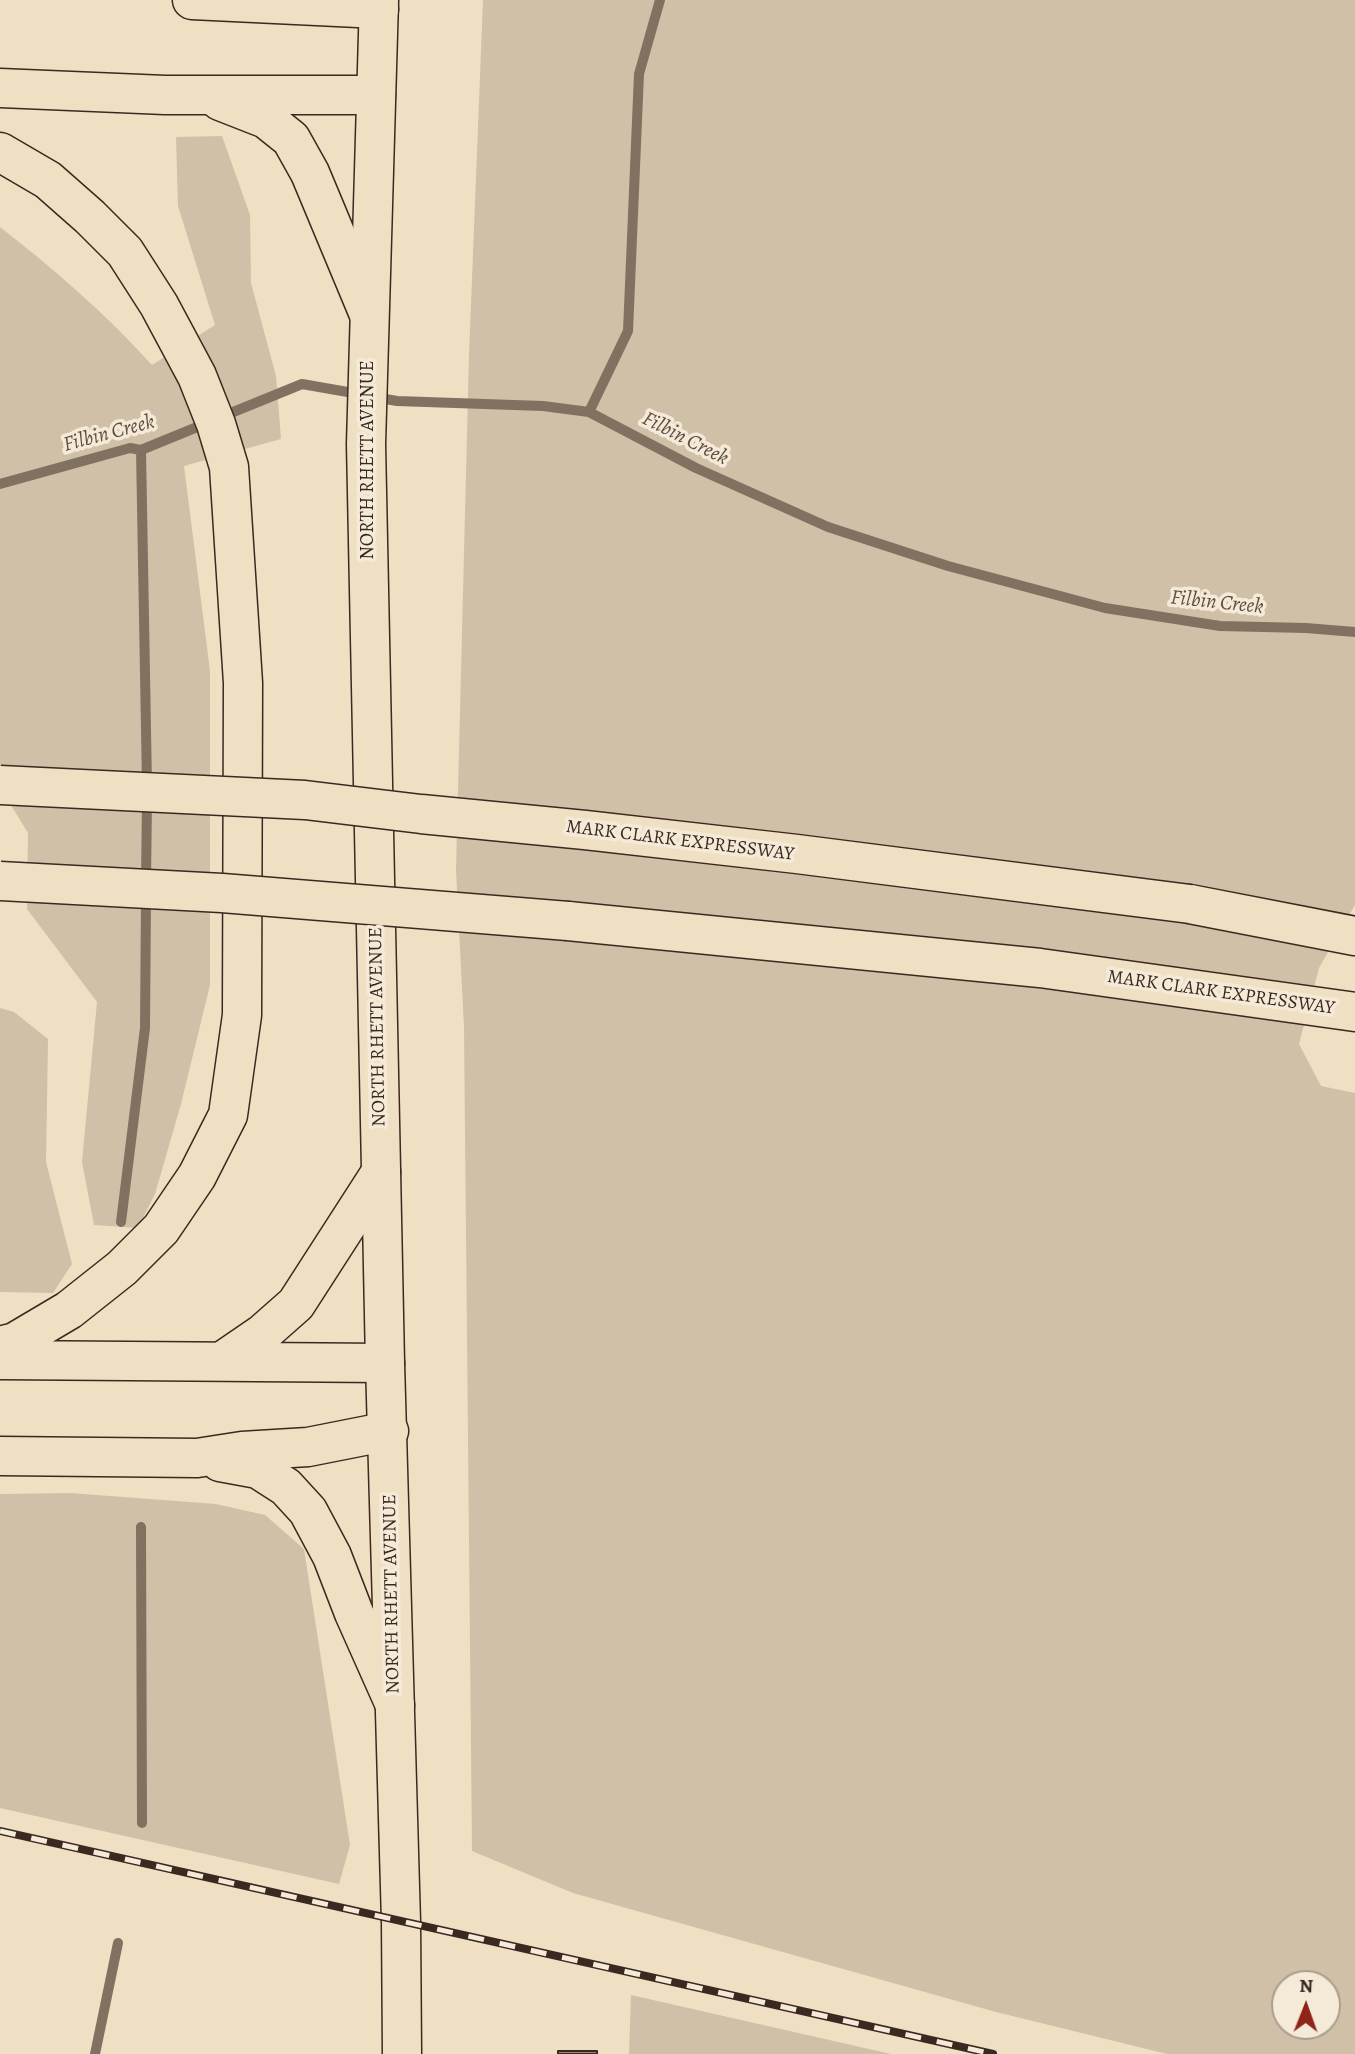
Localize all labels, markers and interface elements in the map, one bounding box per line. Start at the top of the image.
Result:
street label: NORTH RHETT AVENUE [357,360,379,560]
water label: Filbin Creek [638,407,732,471]
water label: Filbin Creek [61,410,157,458]
water label: Filbin Creek [1169,586,1265,620]
street label: MARK CLARK EXPRESSWAY [565,816,795,866]
street label: NORTH RHETT AVENUE [365,927,391,1127]
street label: MARK CLARK EXPRESSWAY [1106,966,1336,1020]
street label: NORTH RHETT AVENUE [379,1494,405,1694]
north arrow [1271,1970,1341,2040]
text: N [1299,1973,1313,1999]

